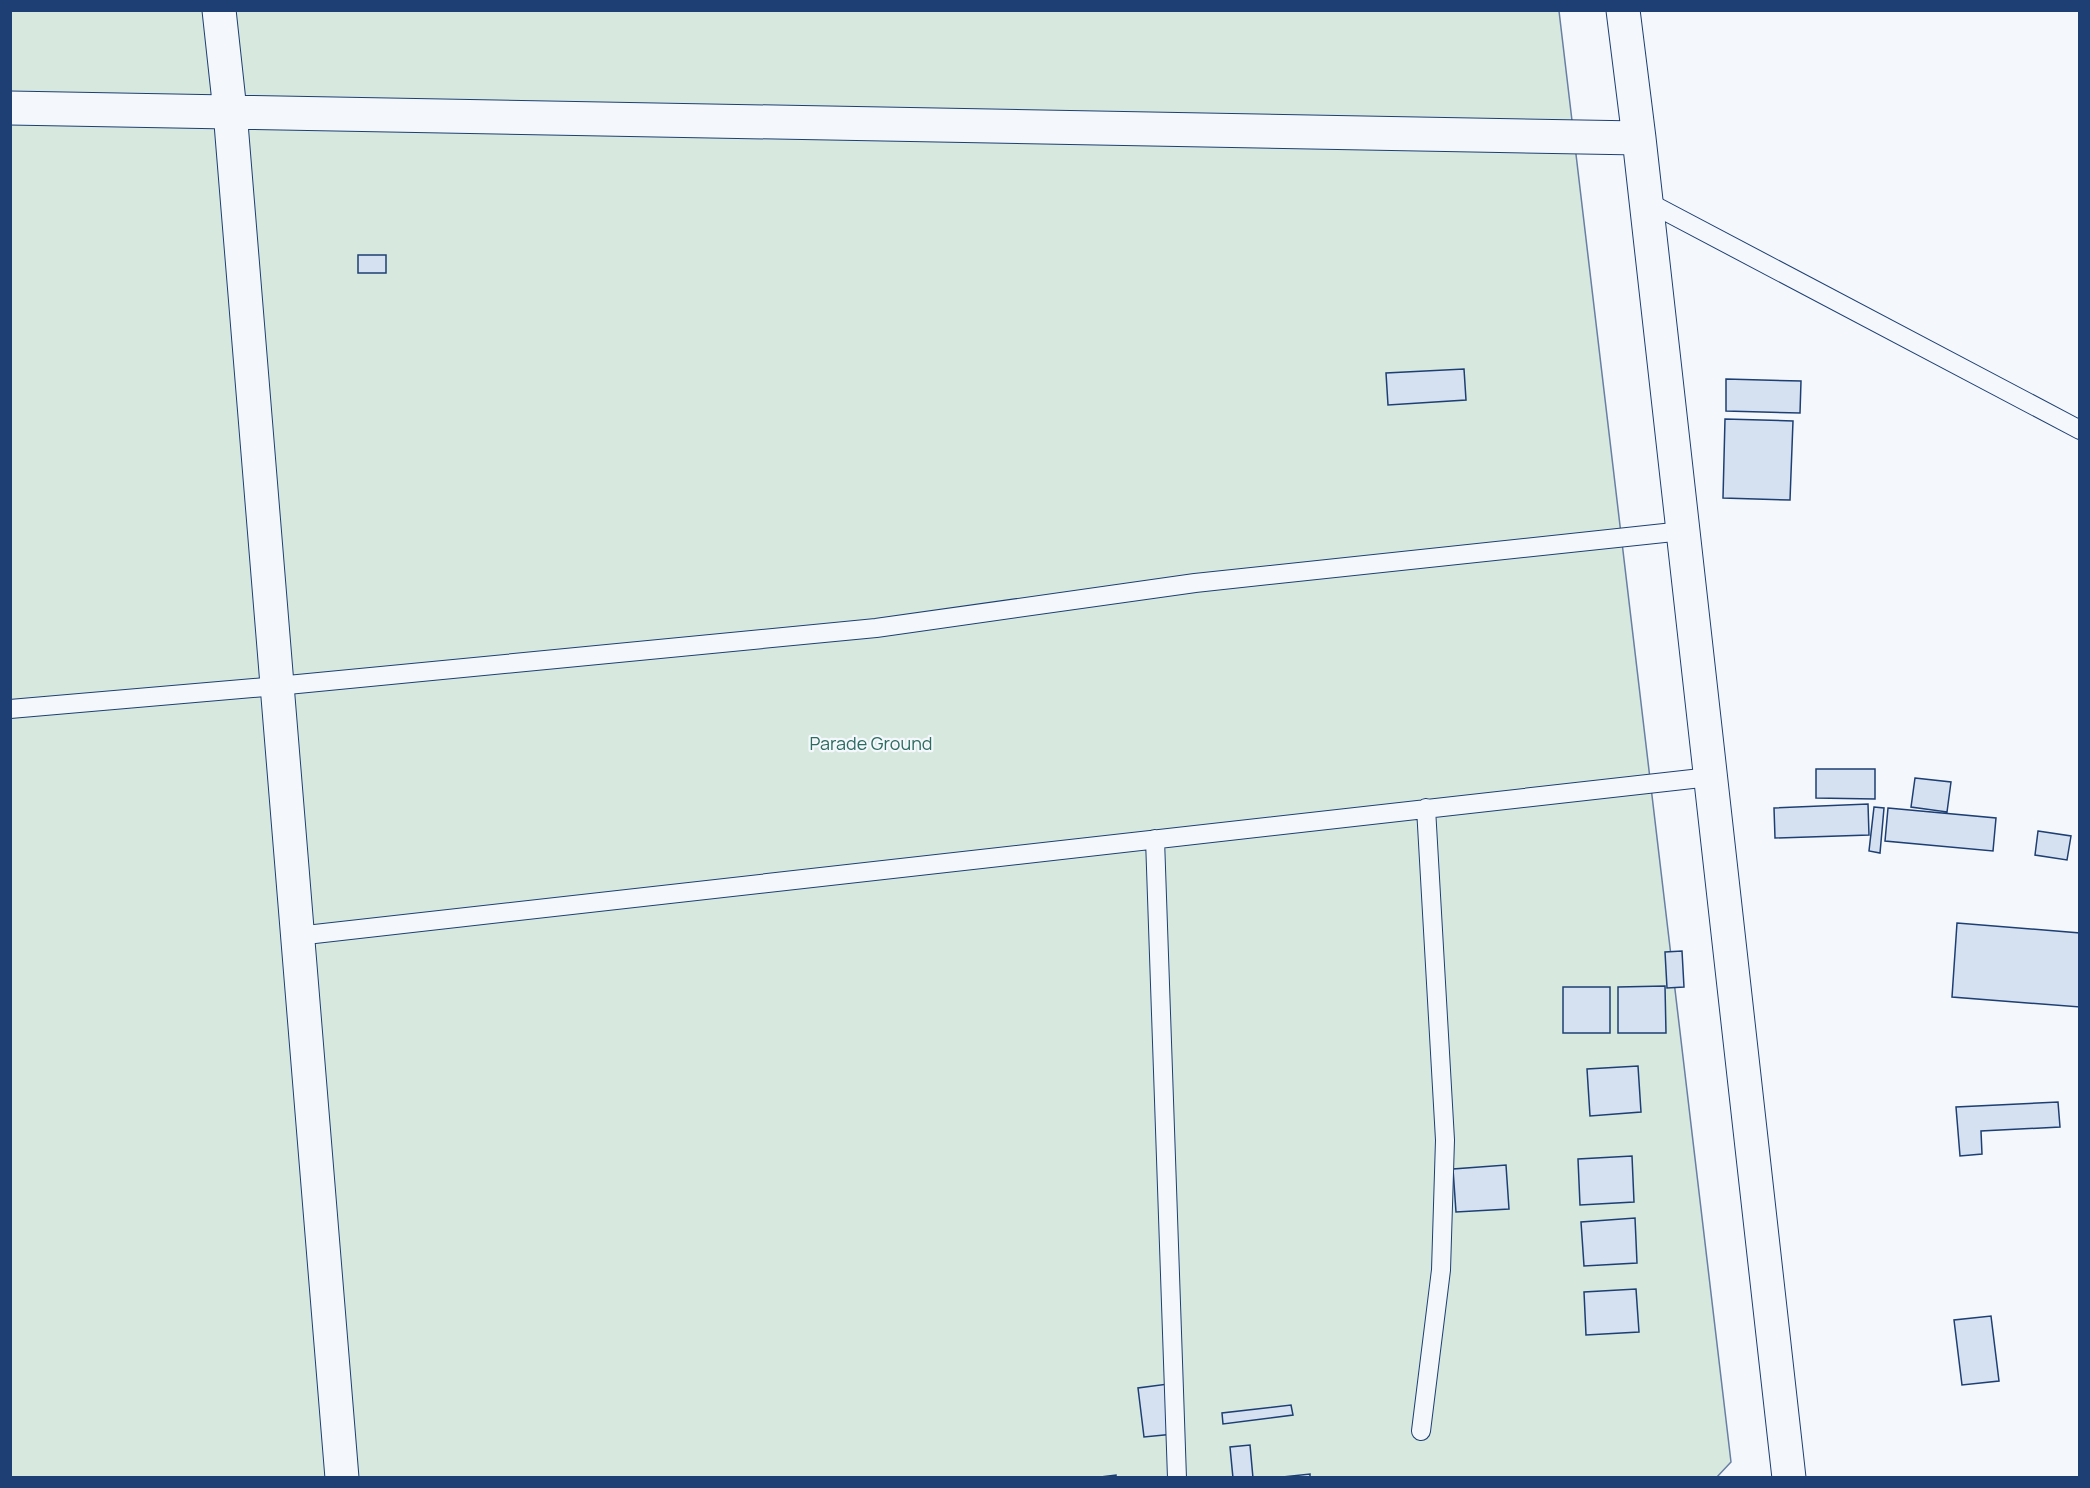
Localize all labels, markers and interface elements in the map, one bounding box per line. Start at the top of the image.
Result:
park label: Parade Ground [809,731,933,755]

